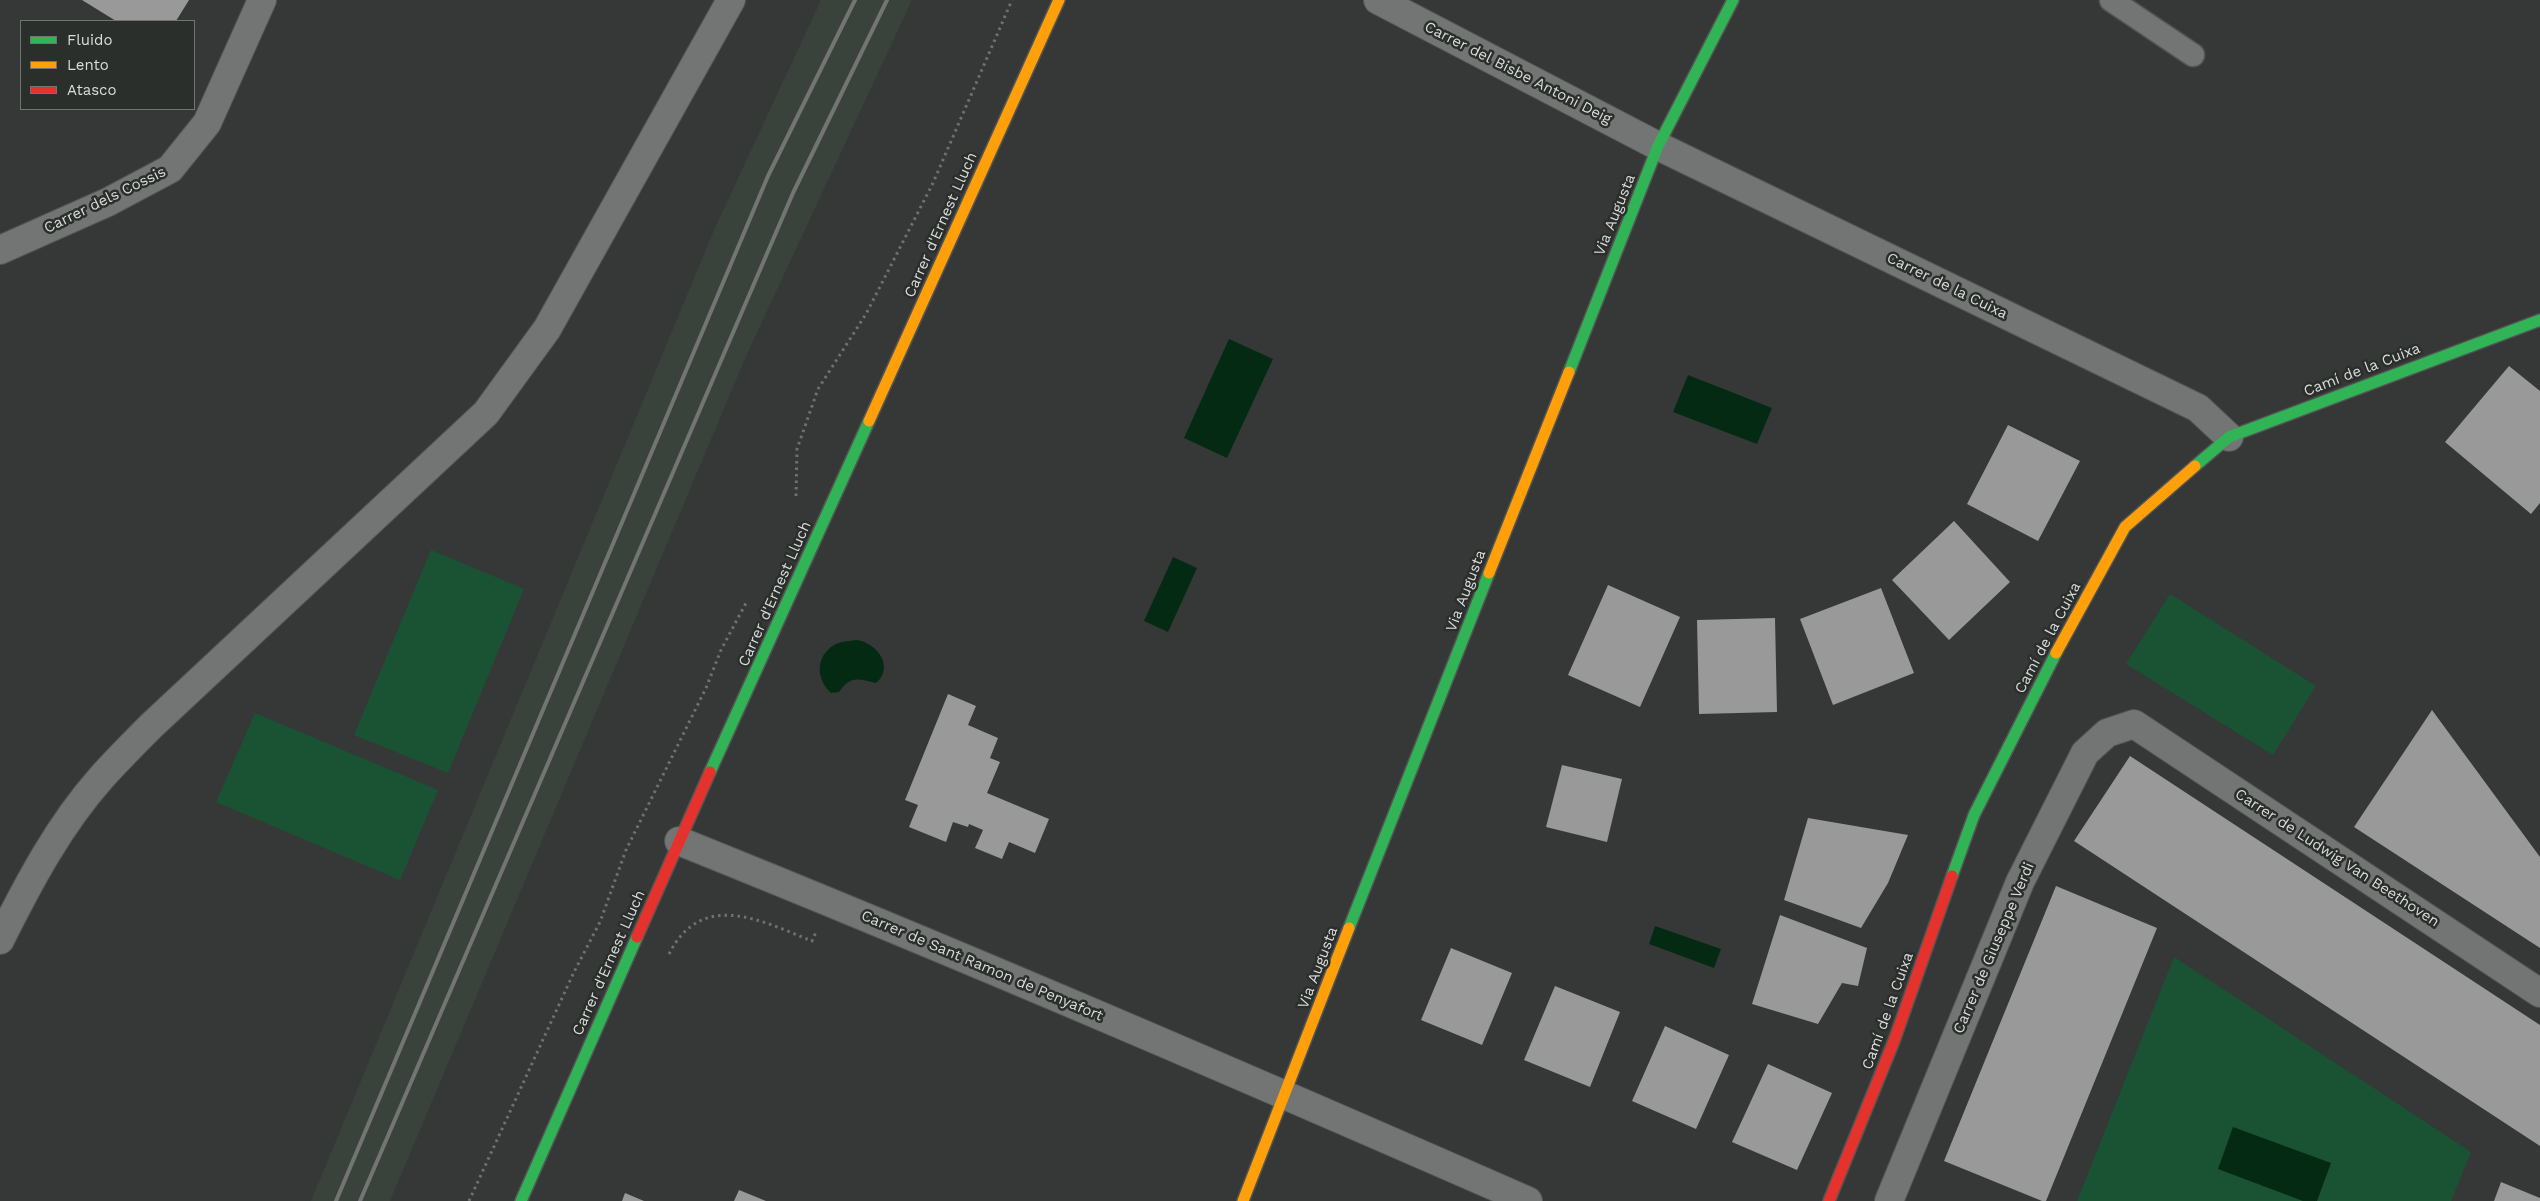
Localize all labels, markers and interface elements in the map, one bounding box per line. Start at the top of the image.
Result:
street label: Carrer del Bisbe Antoni Deig [1421,18,1615,128]
legend [20,20,195,110]
text: Fluido [67,31,112,49]
text: Lento [67,56,109,74]
text: Atasco [67,81,116,99]
street label: Carrer d'Ernest Lluch [901,150,981,300]
street label: Carrer dels Cossis [41,163,169,237]
street label: Via Augusta [1591,172,1639,258]
street label: Carrer de la Cuixa [1884,249,2010,323]
street label: Camí de la Cuixa [2301,339,2423,401]
street label: Carrer d'Ernest Lluch [735,519,815,669]
street label: Via Augusta [1442,548,1490,634]
street label: Camí de la Cuixa [2011,579,2085,697]
street label: Carrer de Ludwig Van Beethoven [2232,785,2442,931]
street label: Carrer de Giuseppe Verdi [1950,860,2038,1036]
street label: Carrer d'Ernest Lluch [569,888,649,1038]
street label: Carrer de Sant Ramon de Penyafort [858,907,1106,1025]
street label: Via Augusta [1294,925,1342,1011]
street label: Camí de la Cuixa [1858,950,1918,1072]

